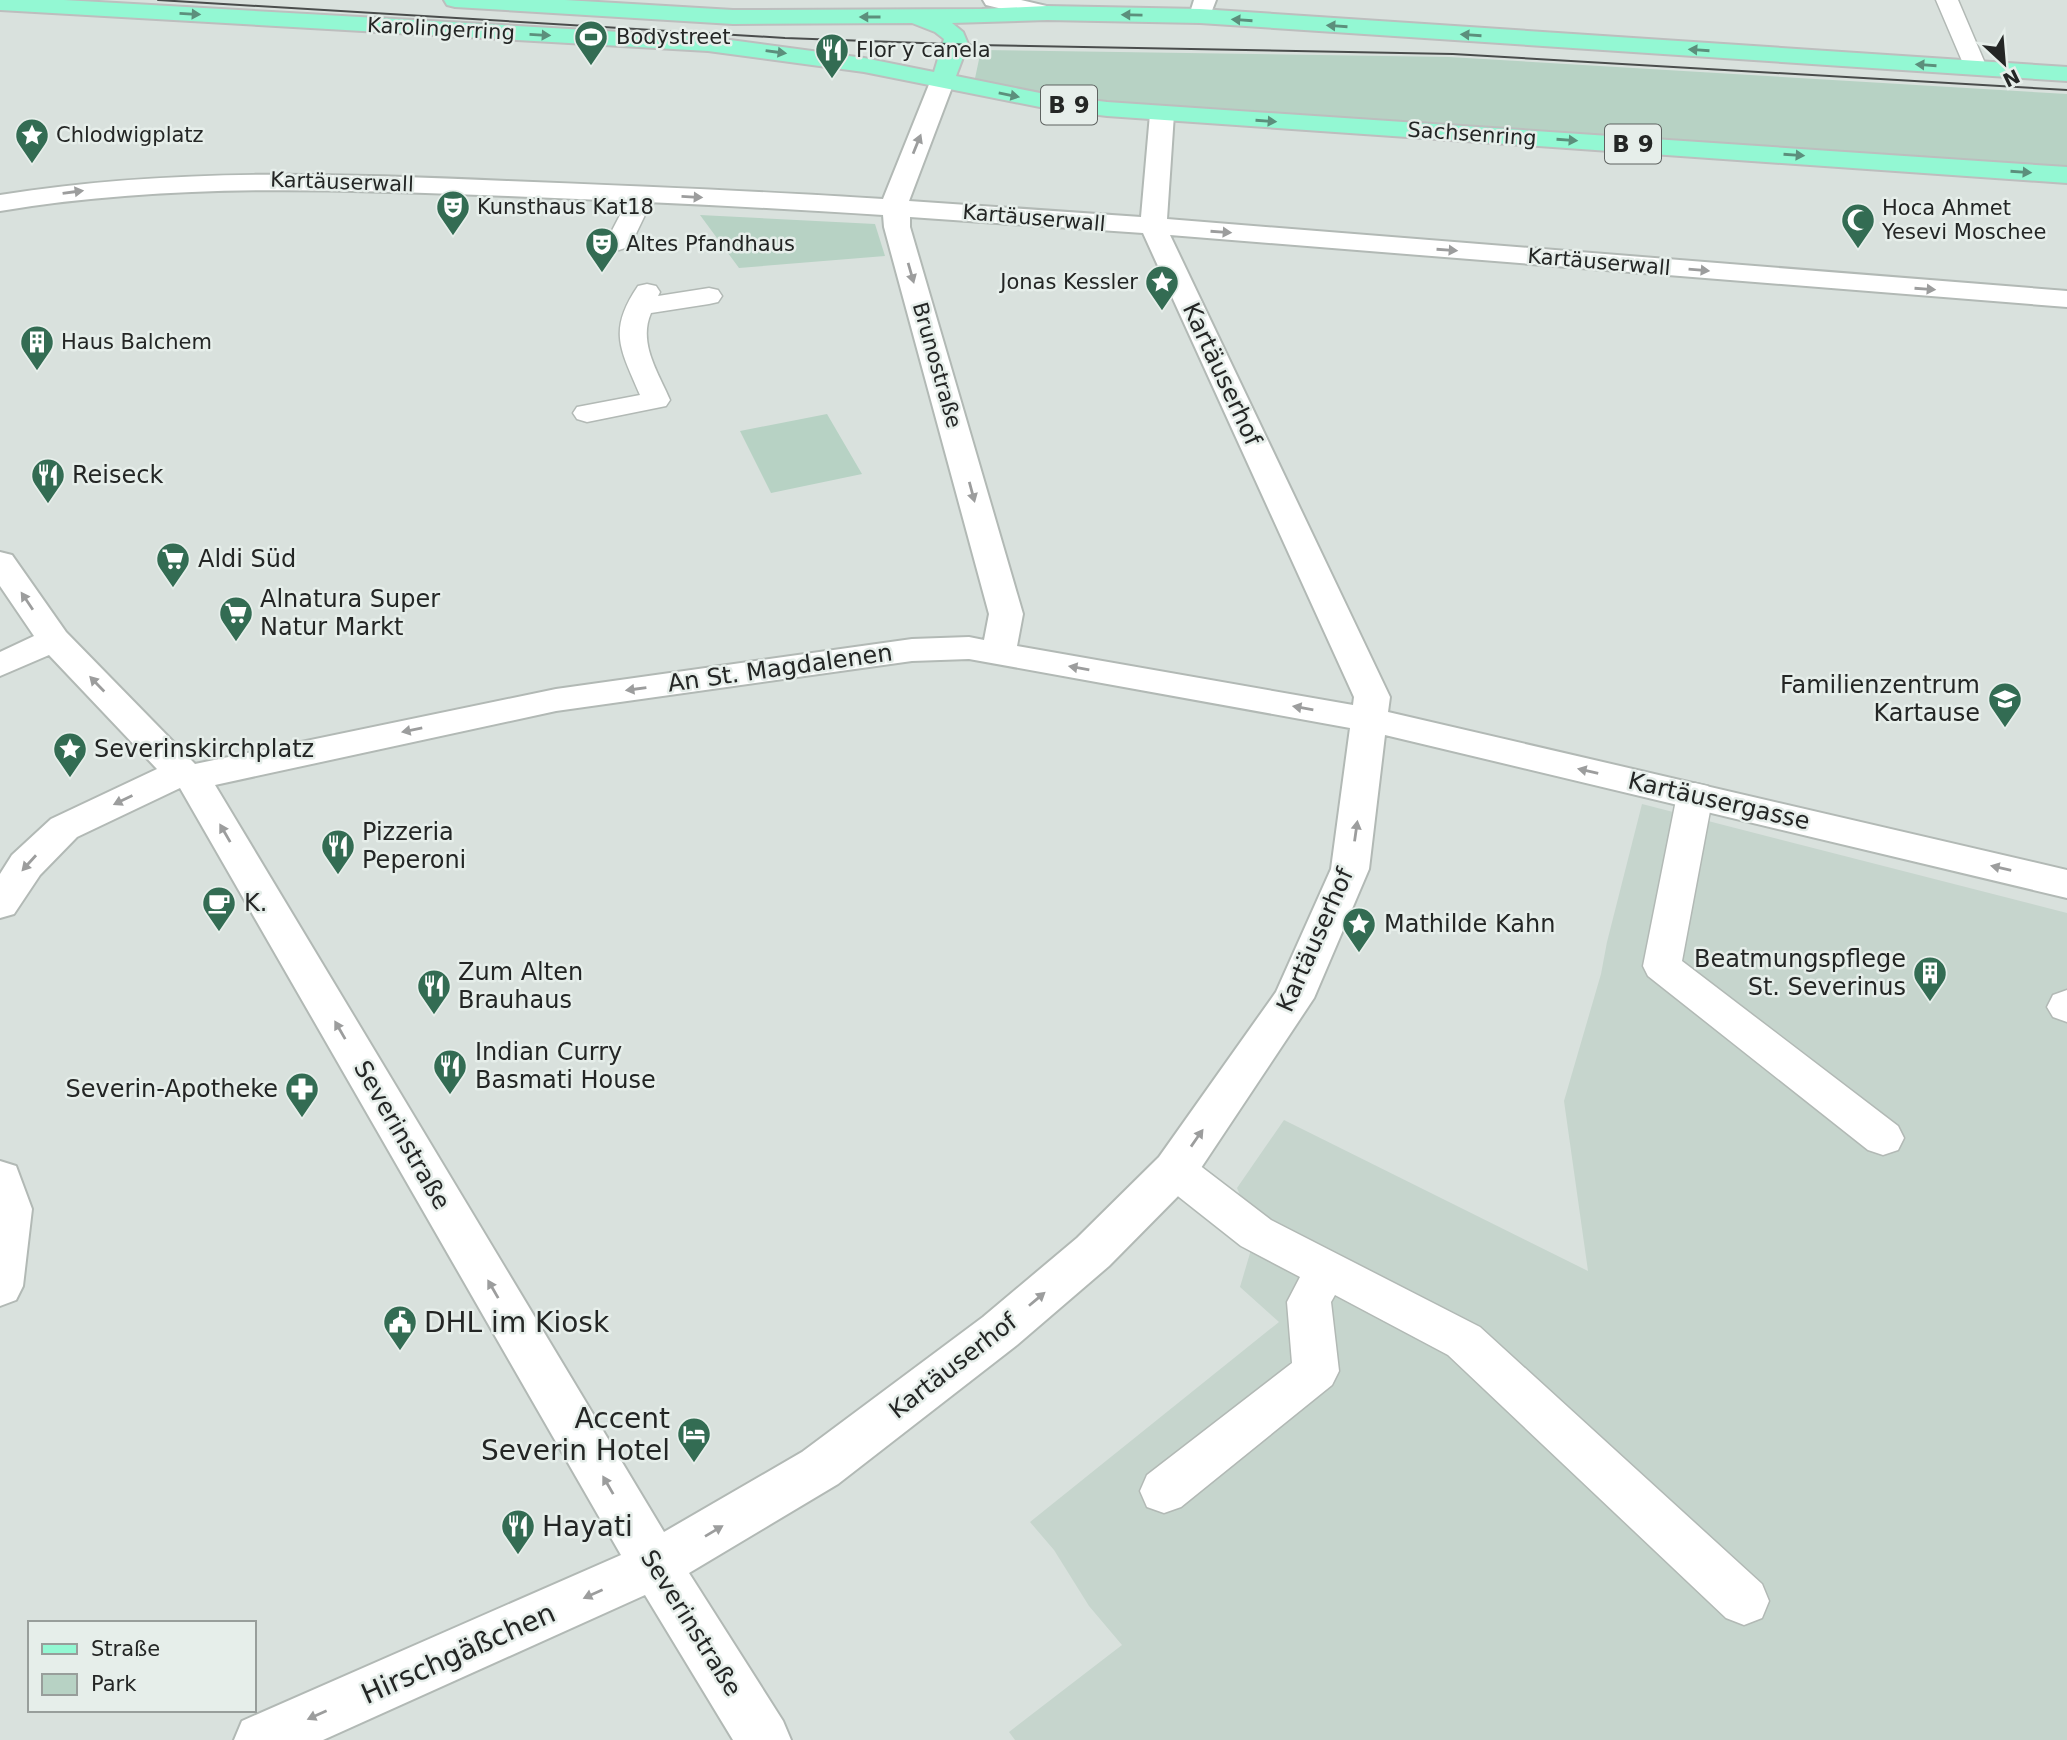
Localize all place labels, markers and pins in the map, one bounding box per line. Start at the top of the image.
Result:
sports icon: Bodystreet [572,18,610,67]
place label: Bodystreet [616,25,730,49]
restaurant icon: Flor y canela [813,31,851,80]
place label: Flor y canela [856,38,991,62]
place icon: Chlodwigplatz [13,116,51,165]
place label: Chlodwigplatz [56,123,204,147]
theatre icon: Kunsthaus Kat18 [434,188,472,237]
place label: Kunsthaus Kat18 [477,195,654,219]
place label: Hoca Ahmet Yesevi Moschee [1881,196,2046,244]
mosque icon: Hoca Ahmet Yesevi Moschee [1839,201,1877,250]
theatre icon: Altes Pfandhaus [583,225,621,274]
place label: Altes Pfandhaus [626,232,795,256]
place icon: Jonas Kessler [1143,263,1181,312]
place label: Jonas Kessler [998,270,1138,294]
building icon: Haus Balchem [18,323,56,372]
place label: Haus Balchem [61,330,212,354]
restaurant icon: Reiseck [29,456,67,505]
place label: Reiseck [72,461,163,489]
supermarket icon: Aldi Süd [154,540,192,589]
place label: Aldi Süd [198,545,296,573]
place label: Alnatura Super Natur Markt [260,585,440,641]
supermarket icon: Alnatura Super Natur Markt [217,594,255,643]
place label: Familienzentrum Kartause [1780,671,1980,727]
school or university icon: Familienzentrum Kartause [1986,680,2024,729]
place icon: Severinskirchplatz [51,730,89,779]
place label: Severinskirchplatz [94,735,314,763]
place label: Pizzeria Peperoni [362,818,466,874]
restaurant icon: Pizzeria Peperoni [319,827,357,876]
cafe icon: K. [200,884,238,933]
place label: K. [244,889,267,917]
place icon: Mathilde Kahn [1340,905,1378,954]
place label: Mathilde Kahn [1384,910,1555,938]
place label: Beatmungspflege St. Severinus [1694,945,1906,1001]
building icon: Beatmungspflege St. Severinus [1911,954,1949,1003]
place label: Zum Alten Brauhaus [458,958,583,1014]
restaurant icon: Zum Alten Brauhaus [415,967,453,1016]
place label: Indian Curry Basmati House [475,1038,656,1094]
restaurant icon: Indian Curry Basmati House [431,1047,469,1096]
pharmacy icon: Severin-Apotheke [283,1070,321,1119]
place label: Severin-Apotheke [66,1075,278,1103]
public building icon: DHL im Kiosk [381,1303,419,1352]
place label: DHL im Kiosk [424,1306,610,1339]
place label: Accent Severin Hotel [481,1402,670,1467]
hotel icon: Accent Severin Hotel [675,1415,713,1464]
restaurant icon: Hayati [499,1507,537,1556]
place label: Hayati [542,1510,633,1543]

